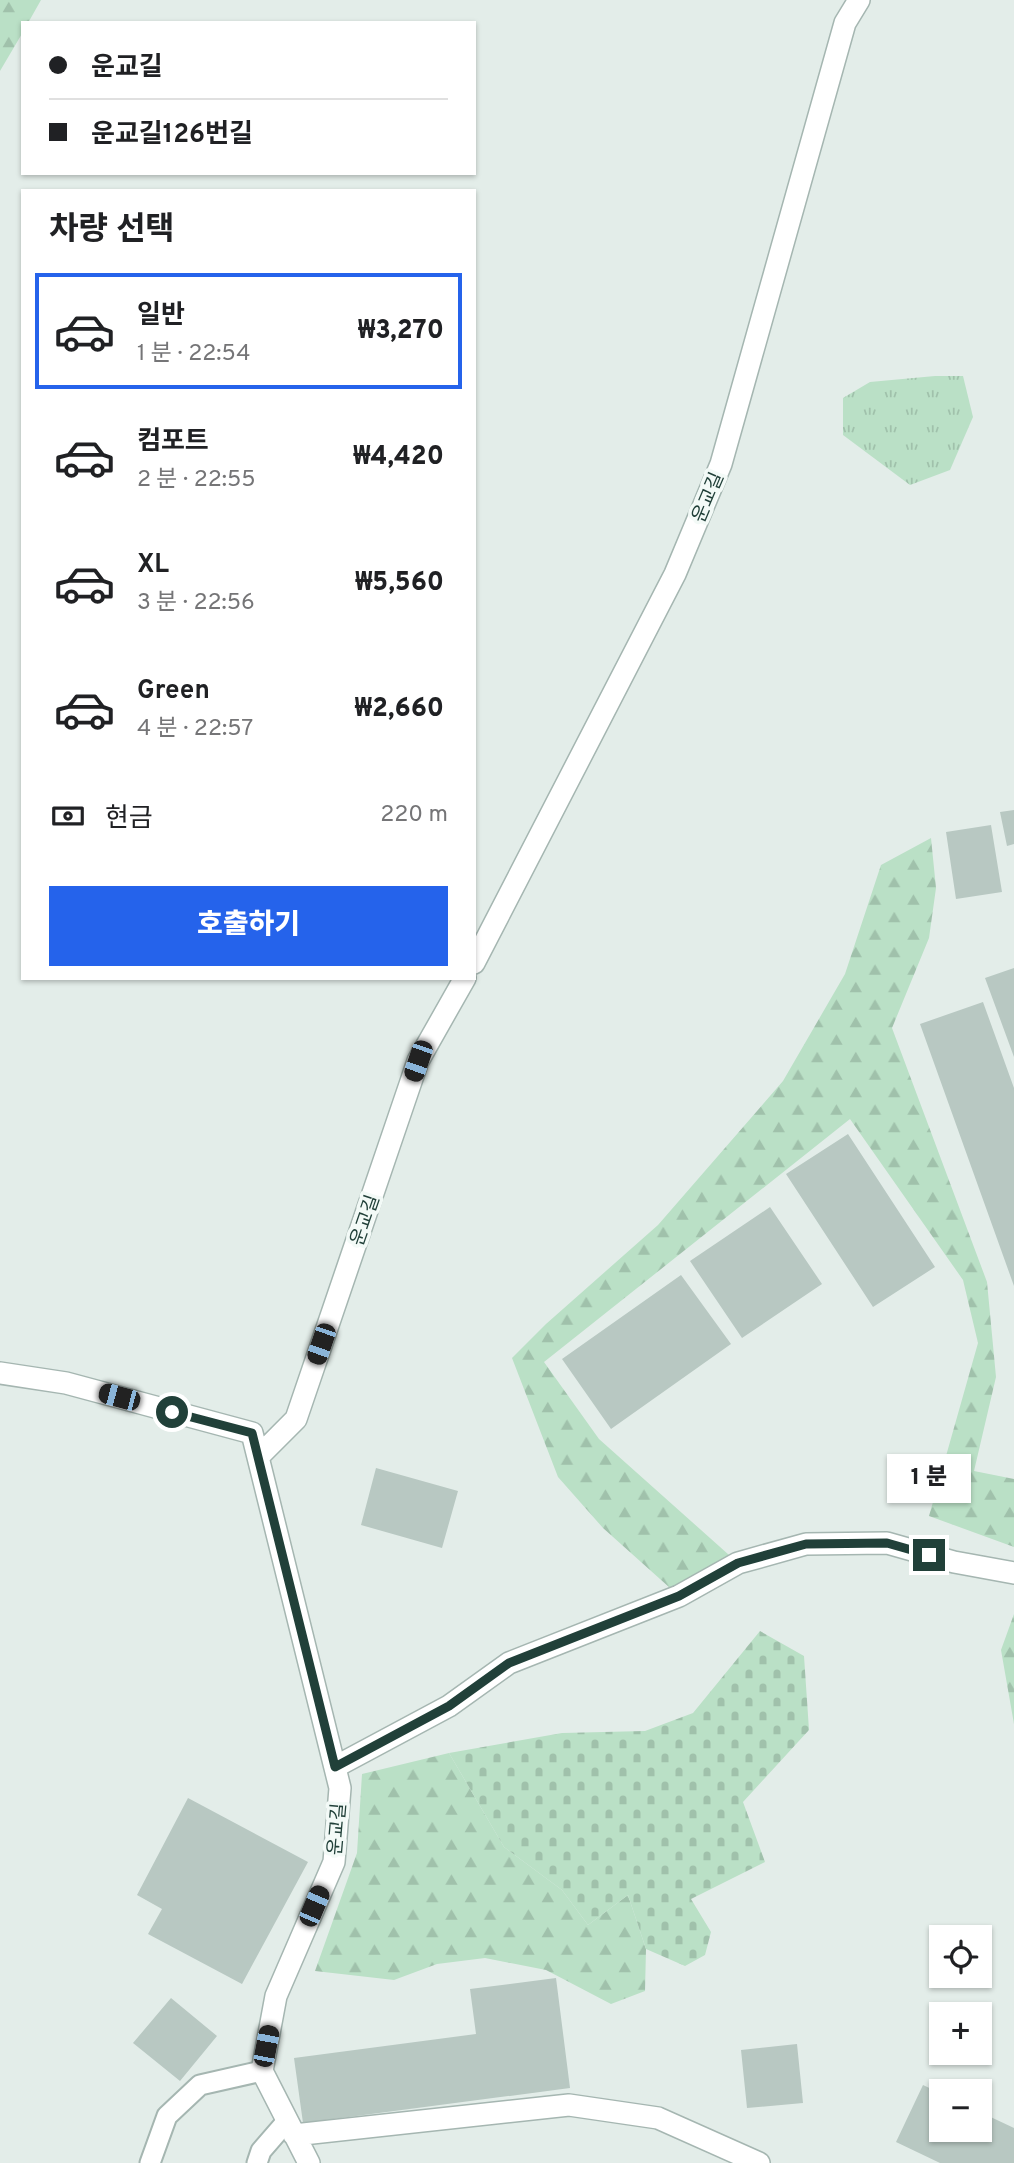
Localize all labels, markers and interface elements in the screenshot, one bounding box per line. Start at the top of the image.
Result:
text: 운교길 [91,52,163,85]
text: 운교길126번길 [91,119,253,152]
text: 차량 선택 [49,211,175,251]
icon: car [53,300,116,363]
text: 일반 [137,300,185,333]
text: ₩3,270 [358,315,444,348]
text: 1 분 · 22:54 [137,340,250,369]
icon: car [53,426,116,489]
text: 컴포트 [137,426,209,459]
text: ₩4,420 [353,441,444,474]
text: 2 분 · 22:55 [137,466,256,495]
street label: 운교길 [688,469,730,527]
text: XL [137,549,169,582]
icon: car [53,552,116,615]
text: ₩5,560 [355,567,444,600]
text: 3 분 · 22:56 [137,589,255,618]
text: Green [137,675,210,708]
icon: car [53,678,116,741]
text: ₩2,660 [355,693,444,726]
text: 4 분 · 22:57 [137,715,253,744]
icon: cash [49,797,87,835]
text: 220 m [380,801,448,830]
text: 현금 [105,803,153,836]
button: 호출하기 [49,886,448,966]
car [402,1038,435,1084]
street label: 운교길 [346,1192,386,1249]
car [305,1321,338,1367]
car [96,1381,143,1413]
route start [156,1396,188,1428]
callout: 1 분 [887,1454,971,1502]
text: 1 분 [911,1464,947,1493]
route end [913,1539,945,1571]
street label: 운교길 [324,1802,352,1856]
car [297,1883,332,1929]
map controls [929,1925,992,2142]
button: locate [929,1925,992,1988]
button: + [929,2002,992,2065]
car [252,2023,281,2069]
button: − [929,2079,992,2142]

